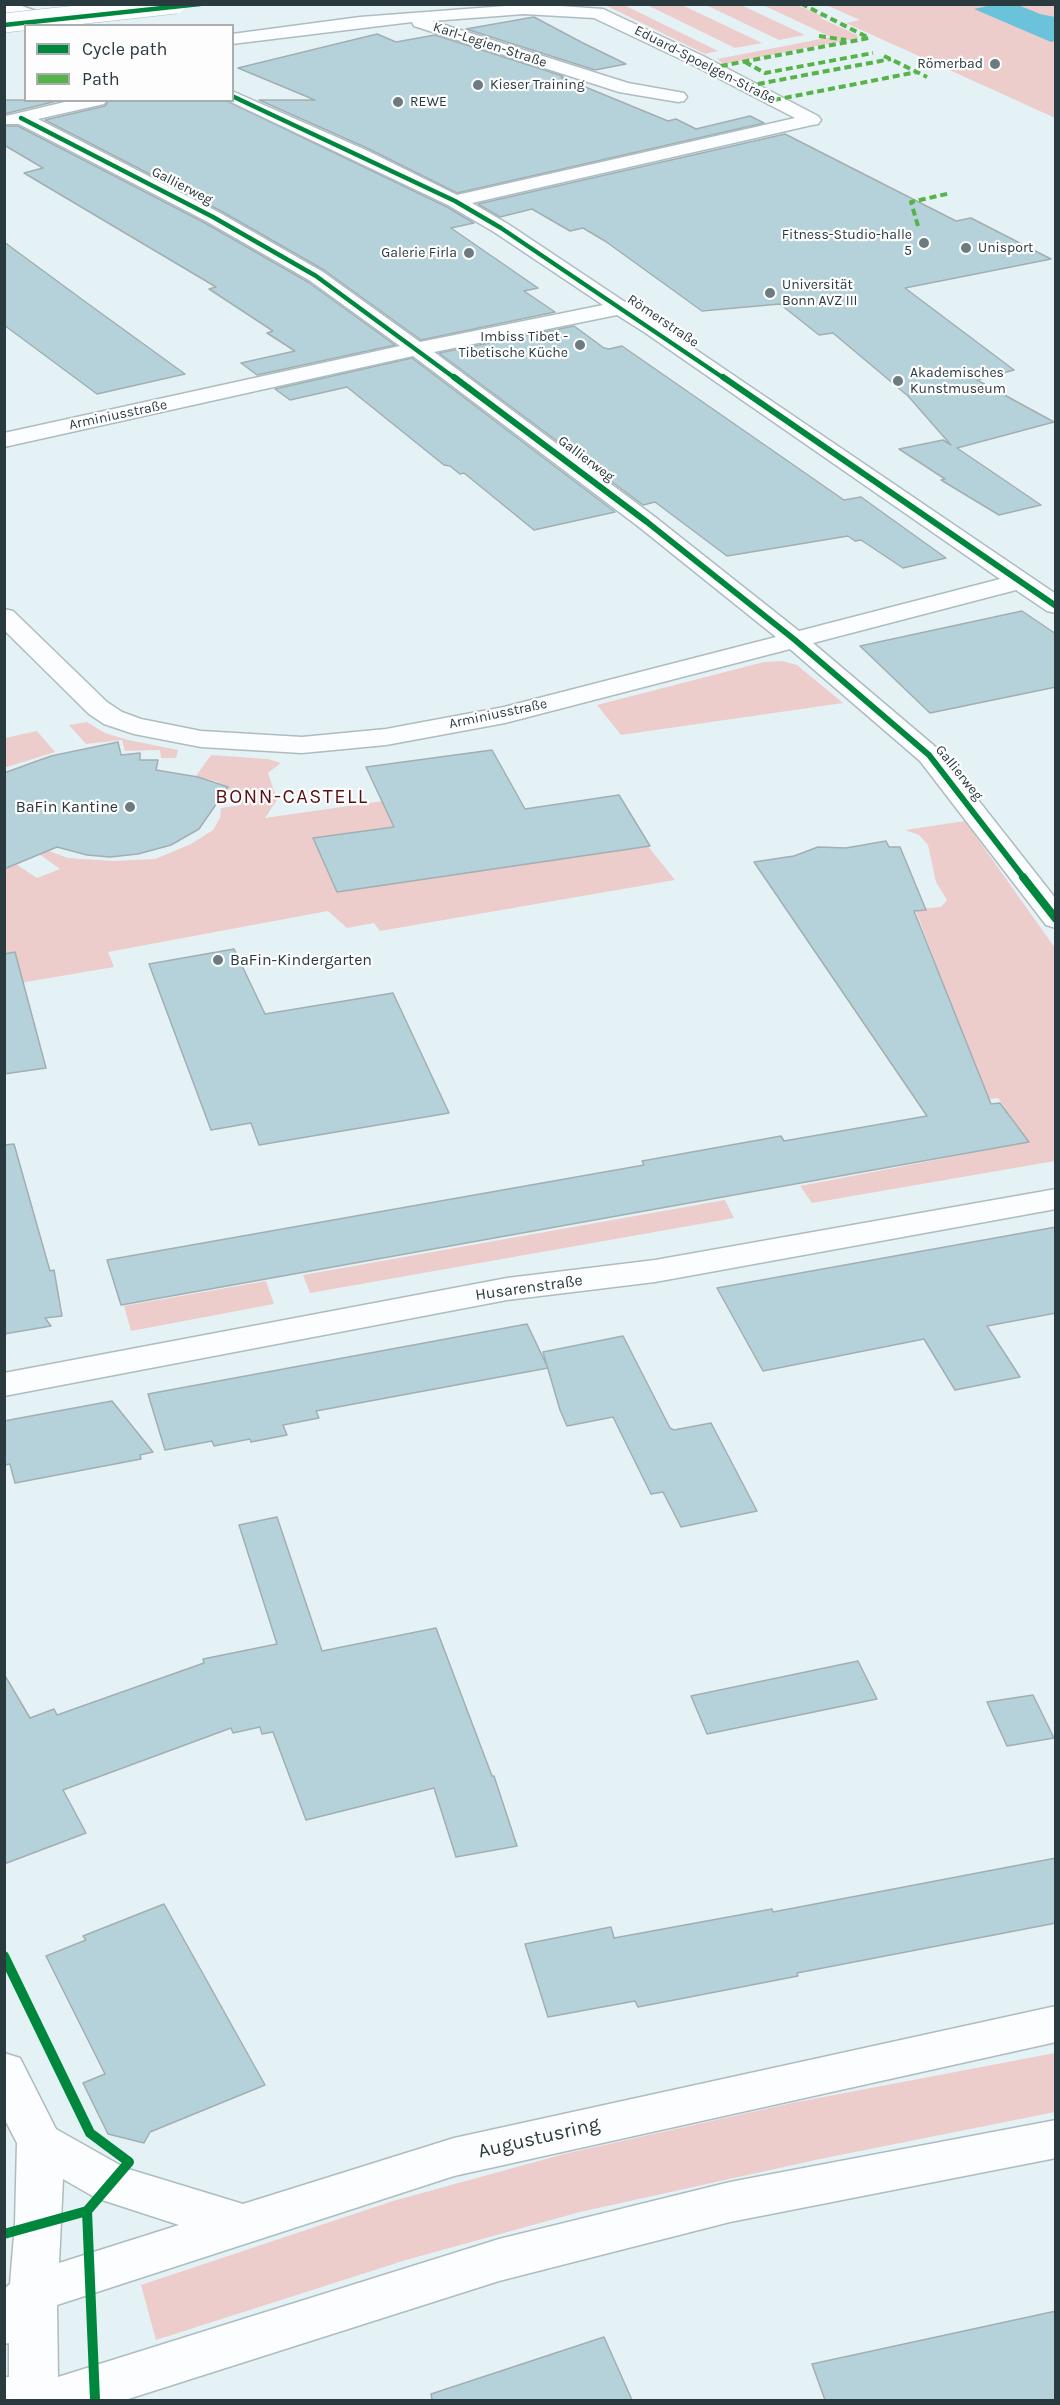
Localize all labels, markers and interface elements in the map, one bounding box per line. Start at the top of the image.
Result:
street label: Karl-Legien-Straße [431,19,549,71]
street label: Eduard-Spoelgen-Straße [631,22,779,108]
legend [24,24,234,102]
text: Cycle path [82,38,167,60]
place label: Römerbad [917,56,983,72]
marker: Römerbad [988,57,1002,71]
text: Path [82,68,120,90]
place label: Kieser Training [490,77,585,93]
marker: Kieser Training [471,78,485,92]
place label: REWE [410,94,447,110]
marker: REWE [391,95,405,109]
street label: Gallierweg [149,163,215,209]
place label: Fitness-Studio-halle 5 [782,227,912,260]
marker: Fitness-Studio-halle 5 [917,236,931,250]
place label: Unisport [978,240,1033,256]
marker: Unisport [959,241,973,255]
place label: Galerie Firla [381,245,457,261]
marker: Galerie Firla [462,246,476,260]
place label: Universität Bonn AVZ III [782,277,857,310]
marker: Universität Bonn AVZ III [763,286,777,300]
street label: Römerstraße [624,291,702,351]
place label: Imbiss Tibet - Tibetische Küche [459,329,568,362]
marker: Imbiss Tibet - Tibetische Küche [573,338,587,352]
place label: Akademisches Kunstmuseum [910,365,1006,398]
marker: Akademisches Kunstmuseum [891,374,905,388]
street label: Arminiusstraße [67,396,169,434]
street label: Gallierweg [555,432,617,486]
street label: Arminiusstraße [447,695,549,733]
street label: Gallierweg [932,742,986,804]
district label: BONN-CASTELL [215,785,369,809]
place label: BaFin Kantine [16,797,118,817]
marker: BaFin Kantine [123,800,137,814]
place label: BaFin-Kindergarten [230,950,372,970]
marker: BaFin-Kindergarten [211,953,225,967]
street label: Husarenstraße [474,1271,584,1305]
street label: Augustusring [476,2112,602,2164]

